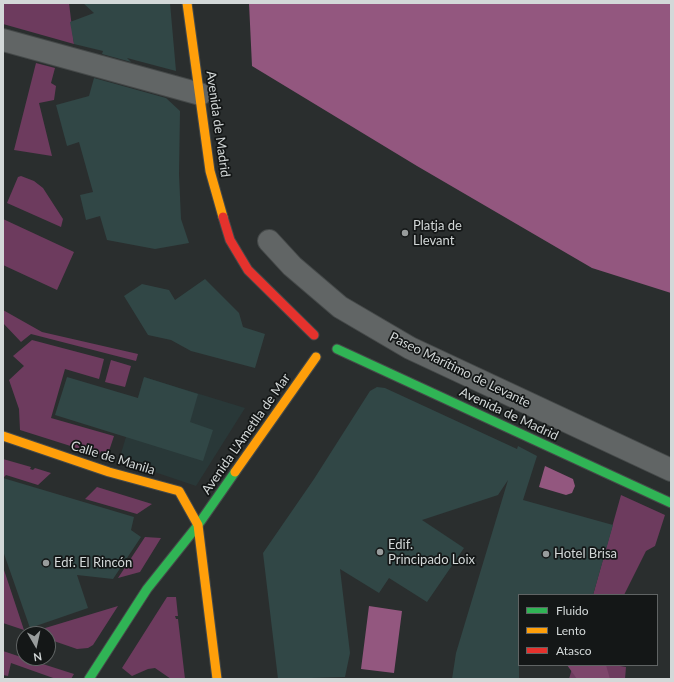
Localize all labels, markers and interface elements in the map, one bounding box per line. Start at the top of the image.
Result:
street label: Avenida de Madrid [203,70,233,178]
place label: Platja de Llevant [413,218,462,249]
marker: Platja de Llevant [400,228,410,238]
street label: Paseo Marítimo de Levante [387,329,533,411]
street label: Avenida L'Ametlla de Mar [198,371,294,497]
street label: Avenida de Madrid [457,384,561,444]
street label: Calle de Manila [69,438,157,478]
place label: Edif. Principado Loix [388,537,475,568]
place label: Hotel Brisa [554,546,617,562]
marker: Edif. Principado Loix [375,547,385,557]
marker: Hotel Brisa [541,549,551,559]
place label: Edf. El Rincón [54,555,132,571]
marker: Edf. El Rincón [41,558,51,568]
legend [518,594,658,666]
text: Fluido [556,603,589,618]
text: Lento [556,623,586,638]
north arrow [16,626,56,666]
text: Atasco [556,643,592,658]
text: N [33,650,43,664]

